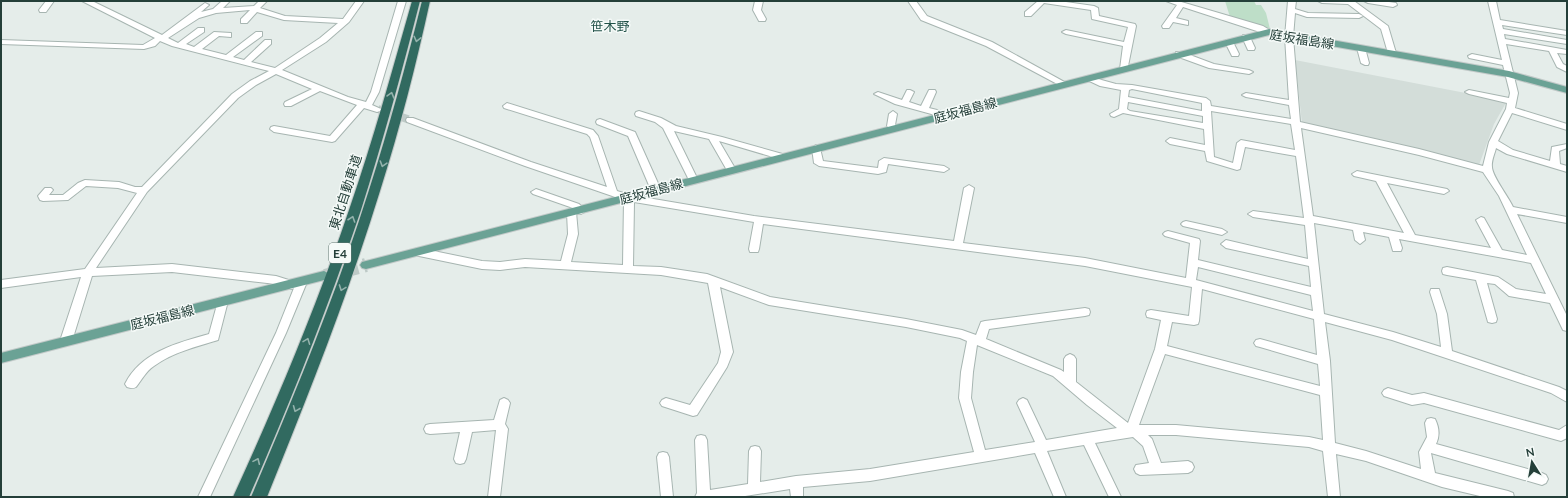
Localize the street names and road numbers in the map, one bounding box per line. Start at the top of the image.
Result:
street label: 庭坂福島線 [1269,26,1335,52]
street label: 庭坂福島線 [932,94,998,126]
street label: 東北自動車道 [325,152,365,232]
street label: 庭坂福島線 [618,175,684,207]
road number: E4 [329,243,351,263]
street label: 庭坂福島線 [129,301,195,333]

